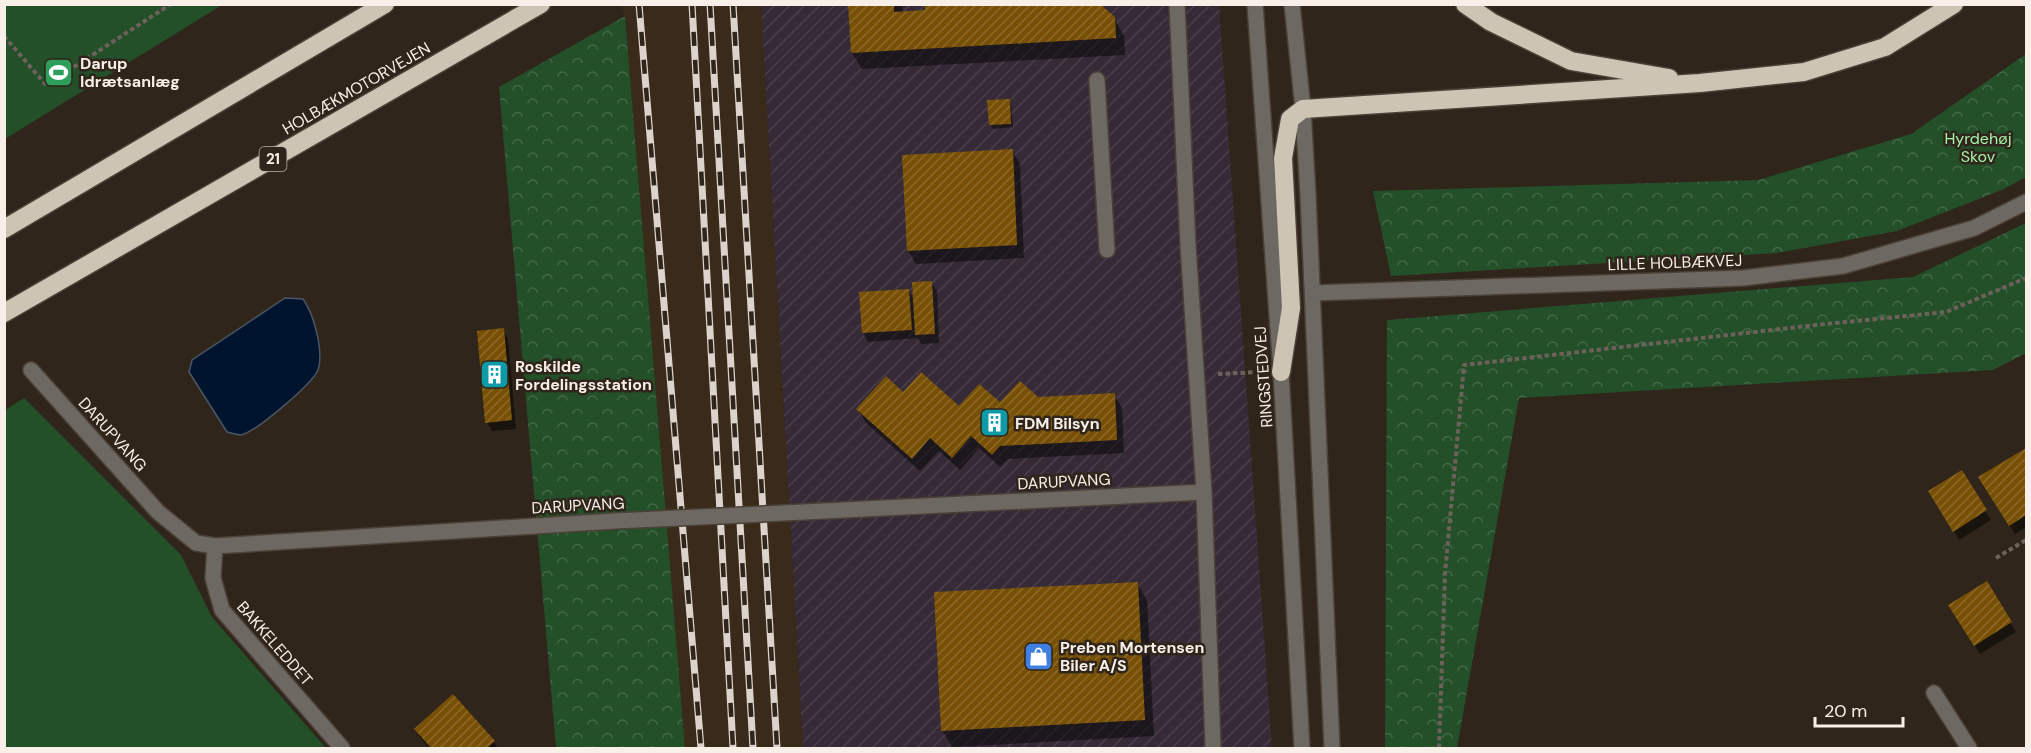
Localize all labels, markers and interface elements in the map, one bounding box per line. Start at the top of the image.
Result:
street label: HOLBÆKMOTORVEJEN [278,37,434,139]
place label: Darup Idrætsanlæg [80,53,180,92]
sports icon: Darup Idrætsanlæg [43,56,75,88]
park label: Hyrdehøj Skov [1944,128,2012,167]
road number: 21 [260,147,286,171]
street label: LILLE HOLBÆKVEJ [1607,250,1743,275]
street label: RINGSTEDVEJ [1249,325,1278,428]
place label: Roskilde Fordelingsstation [515,356,652,395]
building icon: Roskilde Fordelingsstation [478,359,510,391]
street label: DARUPVANG [74,393,152,476]
building icon: FDM Bilsyn [978,407,1010,439]
place label: FDM Bilsyn [1015,413,1100,434]
street label: DARUPVANG [1017,469,1111,494]
street label: DARUPVANG [531,493,625,518]
street label: BAKKELEDDET [232,597,317,690]
place label: Preben Mortensen Biler A/S [1060,637,1204,676]
shop icon: Preben Mortensen Biler A/S [1023,640,1055,672]
scale bar [1815,690,1904,728]
text: 20 m [1824,699,1867,723]

